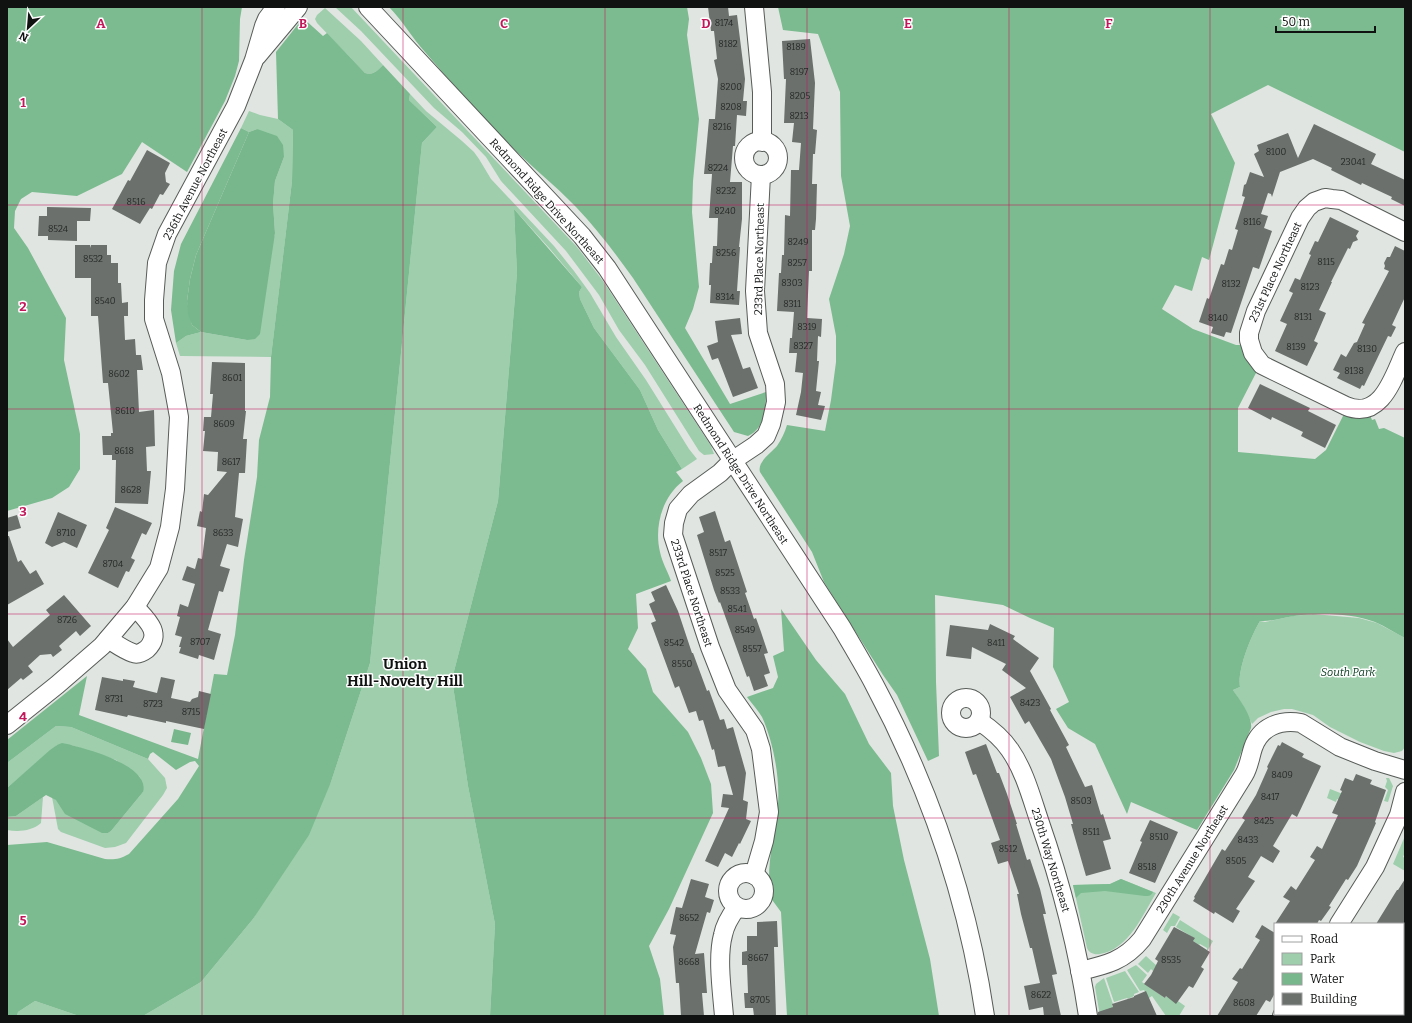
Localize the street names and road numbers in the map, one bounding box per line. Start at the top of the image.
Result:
street label: 236th Avenue Northeast [161,126,230,242]
street label: Redmond Ridge Drive Northeast [487,136,606,267]
street label: 233rd Place Northeast [752,203,767,315]
street label: 231st Place Northeast [1247,220,1304,324]
street label: Redmond Ridge Drive Northeast [690,402,791,547]
street label: 233rd Place Northeast [668,538,715,649]
street label: 230th Avenue Northeast [1154,803,1231,916]
street label: 230th Way Northeast [1029,807,1073,914]

